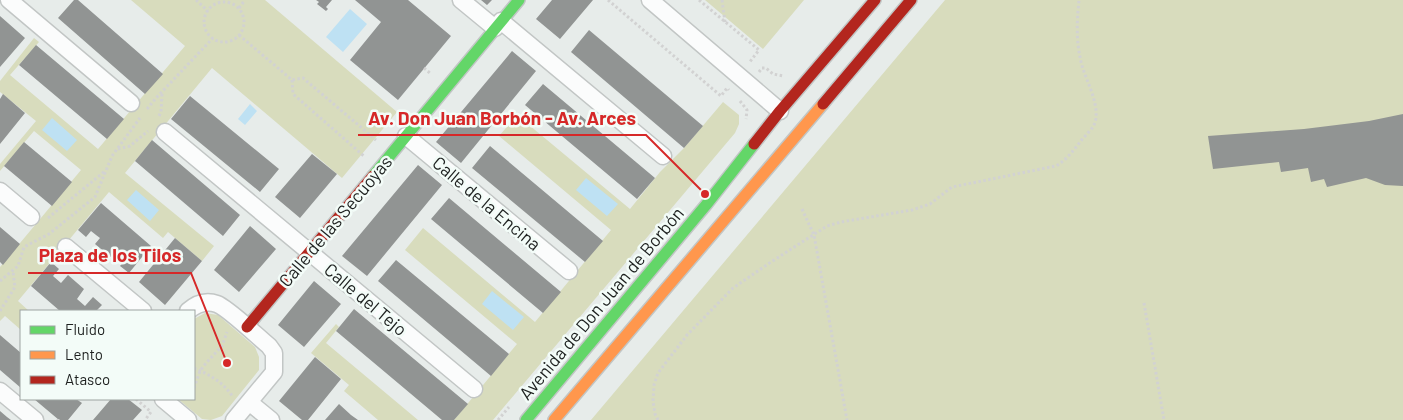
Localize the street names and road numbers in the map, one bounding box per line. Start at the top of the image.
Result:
street label: Calle de las Secuoyas [274,151,396,291]
street label: Calle de la Encina [428,151,546,255]
street label: Avenida de Don Juan de Borbón [514,202,688,404]
street label: Calle del Tejo [320,258,412,340]

